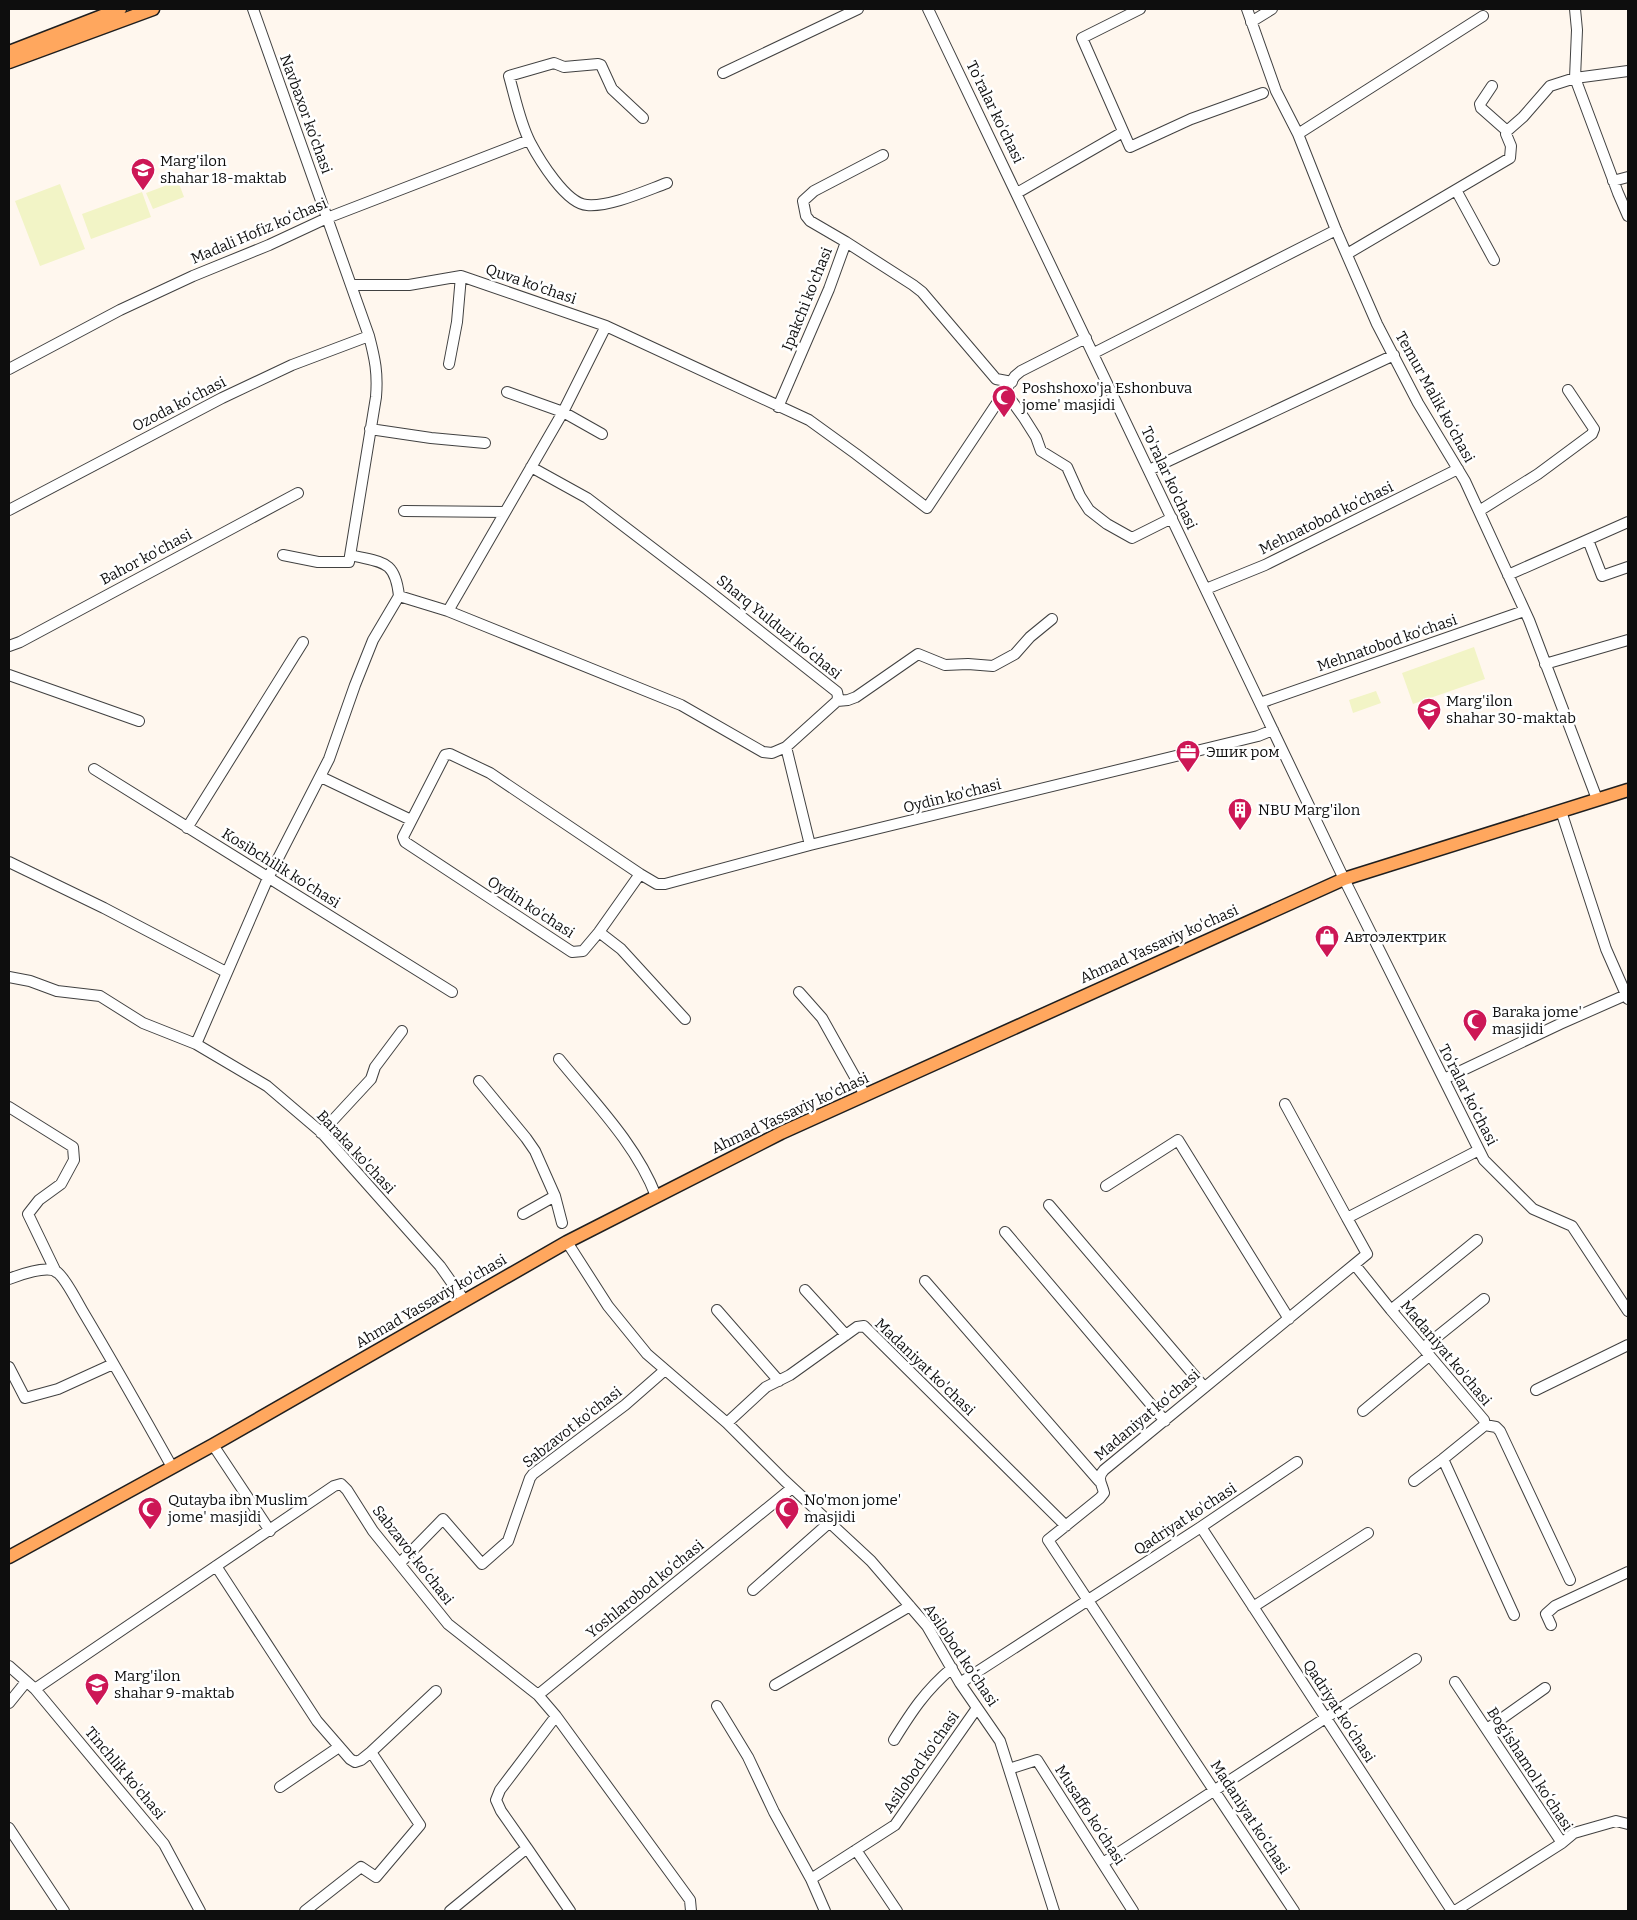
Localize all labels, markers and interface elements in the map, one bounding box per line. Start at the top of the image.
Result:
street label: Navbaxor ko’chasi [276,52,336,176]
street label: To'ralar ko'chasi [962,58,1028,167]
place label: Marg'ilon shahar 18-maktab [160,152,287,187]
school or university icon: Marg'ilon shahar 18-maktab [130,157,156,191]
street label: Madali Hofiz koʻchasi [188,194,330,268]
street label: Ipakchi ko'chasi [778,244,836,353]
street label: Quva ko'chasi [483,260,579,308]
street label: Temur Malik koʻchasi [1392,328,1479,466]
street label: Ozoda koʻchasi [129,372,229,435]
place label: Poshshoxo'ja Eshonbuva jome' masjidi [1021,379,1192,414]
mosque icon: Poshshoxo'ja Eshonbuva jome' masjidi [991,384,1017,418]
street label: To'ralar ko'chasi [1137,424,1201,533]
street label: Mehnatobod koʻchasi [1256,477,1396,558]
street label: Bahor ko'chasi [97,525,195,589]
street label: Sharq Yulduzi koʻchasi [713,571,845,683]
street label: Mehnatobod ko‘chasi [1315,610,1460,675]
place label: Marg'ilon shahar 30-maktab [1446,692,1576,727]
school or university icon: Marg'ilon shahar 30-maktab [1416,697,1442,731]
office icon: Эшик ром [1175,739,1201,773]
place label: Эшик ром [1206,743,1279,761]
street label: Oydin ko'chasi [901,775,1003,817]
building icon: NBU Marg'ilon [1227,797,1253,831]
place label: NBU Marg'ilon [1258,801,1361,819]
street label: Kosibchilik koʻchasi [219,824,344,912]
street label: Oydin ko'chasi [484,872,578,942]
street label: Ahmad Yassaviy ko'chasi [1077,901,1241,987]
shop icon: Автоэлектрик [1314,924,1340,958]
place label: Автоэлектрик [1344,928,1447,946]
place label: Baraka jome' masjidi [1492,1003,1582,1038]
mosque icon: Baraka jome' masjidi [1462,1008,1488,1042]
street label: Toʻralar koʻchasi [1435,1041,1501,1149]
street label: Ahmad Yassaviy ko'chasi [709,1068,872,1157]
street label: Baraka ko'chasi [313,1107,399,1198]
street label: Ahmad Yassaviy ko'chasi [352,1250,510,1352]
street label: Madaniyat ko'chasi [1397,1297,1496,1410]
street label: Madaniyat ko'chasi [871,1315,979,1420]
street label: Madaniyat koʻchasi [1091,1365,1204,1464]
street label: Sabzavot ko'chasi [519,1382,626,1471]
street label: Qadriyat ko'chasi [1130,1479,1240,1559]
place label: Qutayba ibn Muslim jome' masjidi [167,1491,308,1526]
place label: No'mon jome' masjidi [804,1491,901,1526]
mosque icon: Qutayba ibn Muslim jome' masjidi [137,1496,163,1530]
mosque icon: No'mon jome' masjidi [774,1496,800,1530]
street label: Sabzavot koʻchasi [369,1502,458,1609]
street label: Yoshlarobod koʻchasi [583,1536,708,1642]
street label: Asilobod koʻchasi [920,1600,1002,1710]
street label: Qadriyat koʻchasi [1299,1656,1379,1766]
place label: Marg'ilon shahar 9-maktab [114,1667,234,1702]
school or university icon: Marg'ilon shahar 9-maktab [84,1672,110,1706]
street label: Bogʻishamol koʻchasi [1483,1704,1577,1835]
street label: Asilobod ko'chasi [879,1707,963,1816]
street label: Tinchlik ko'chasi [81,1723,169,1823]
street label: Madaniyat koʻchasi [1207,1757,1294,1878]
street label: Musaffo koʻchasi [1051,1762,1129,1869]

